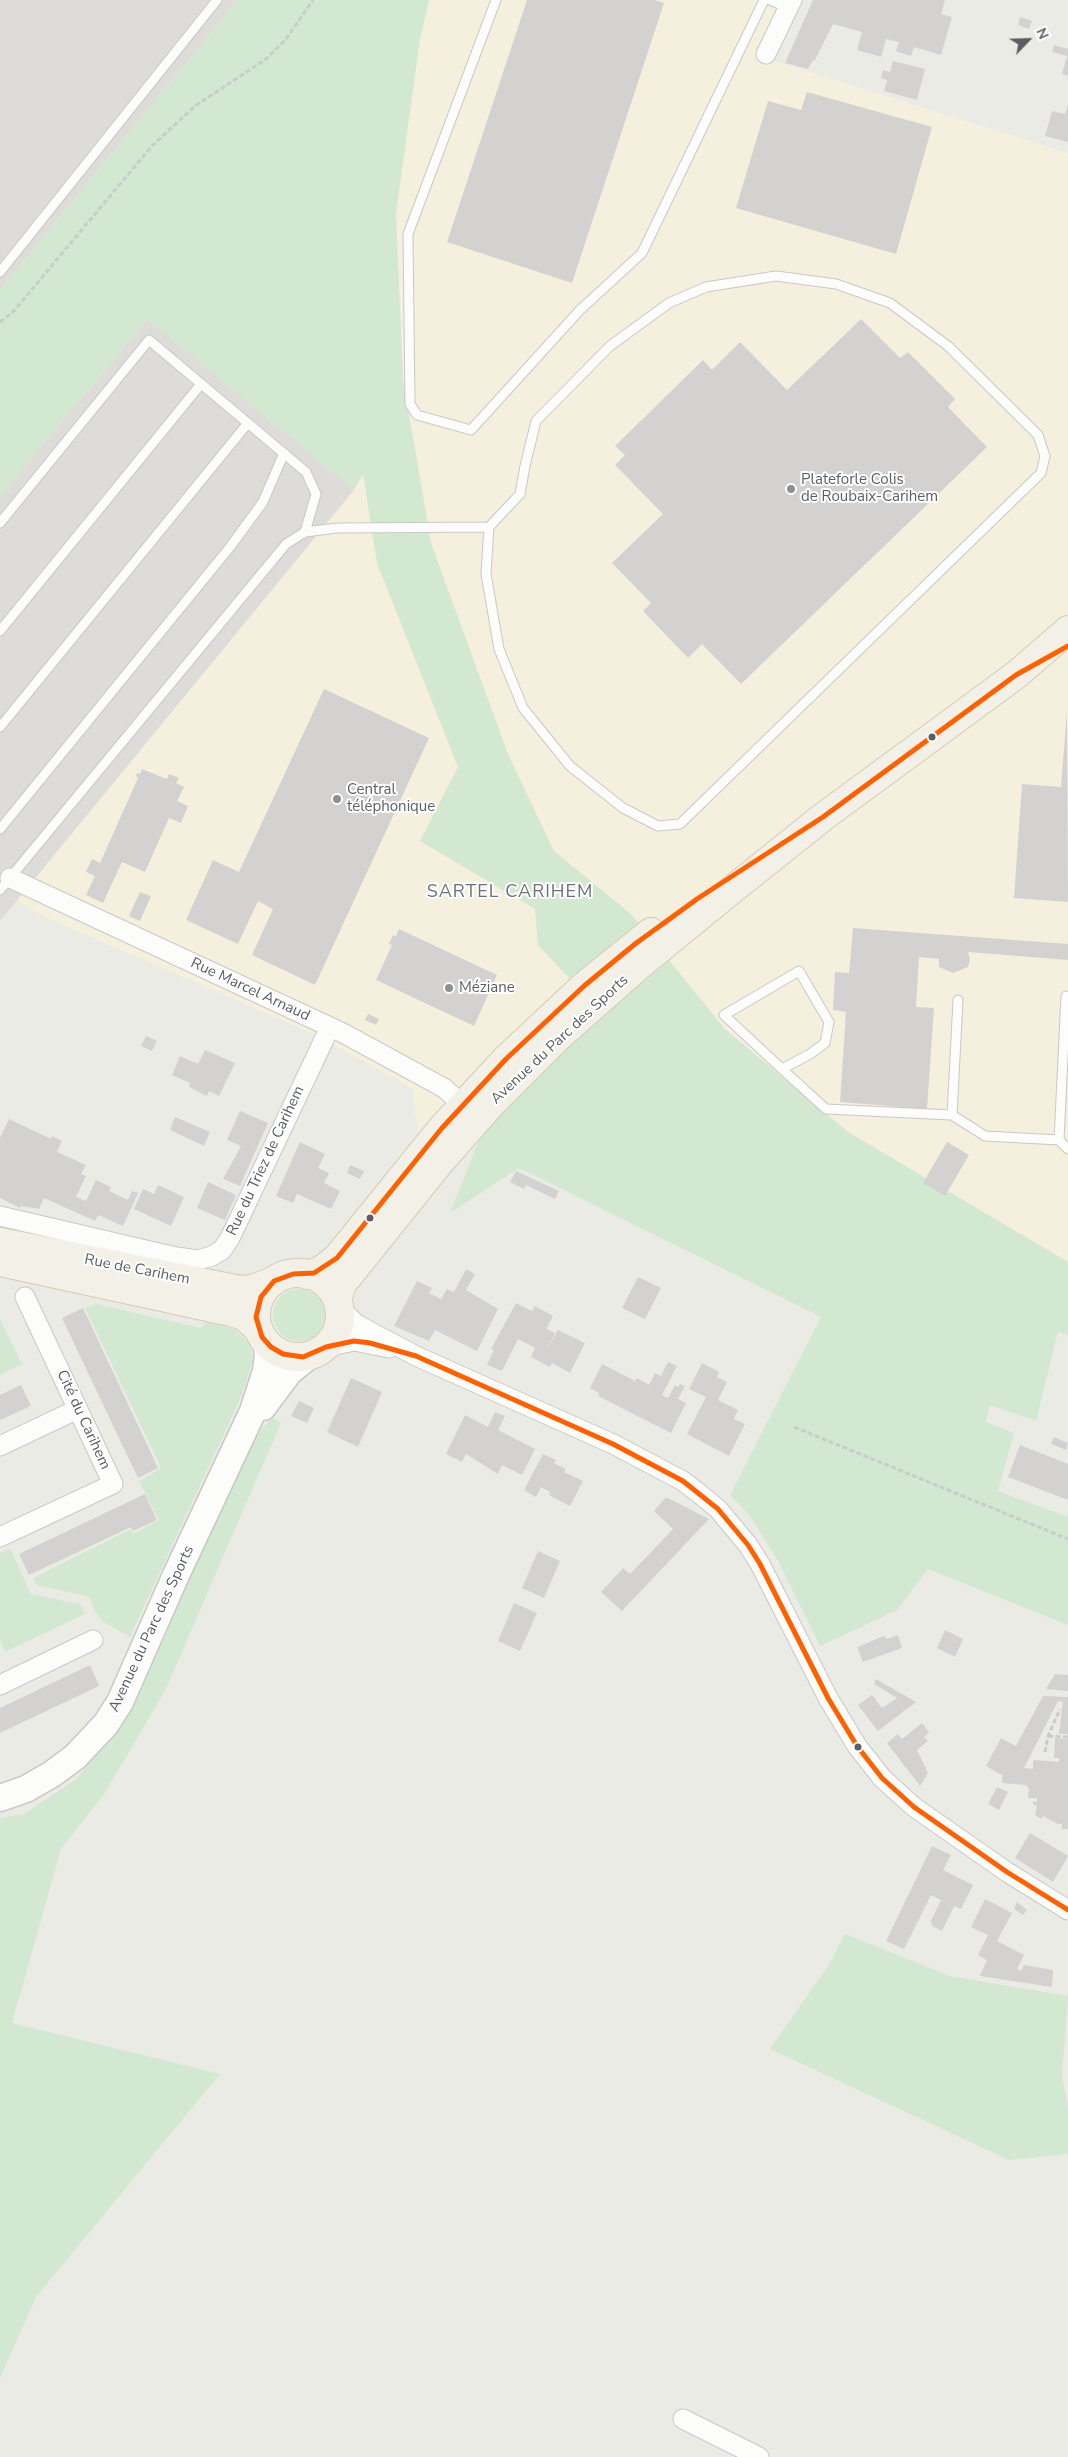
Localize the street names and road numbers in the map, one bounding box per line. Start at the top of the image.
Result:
street label: Rue Marcel Arnaud [188,955,312,1025]
street label: Avenue du Parc des Sports [488,972,632,1108]
street label: Rue du Triez de Carihem [223,1083,309,1239]
street label: Rue de Carihem [83,1251,191,1289]
street label: Cité du Carihem [52,1367,114,1473]
street label: Avenue du Parc des Sports [106,1543,198,1715]

